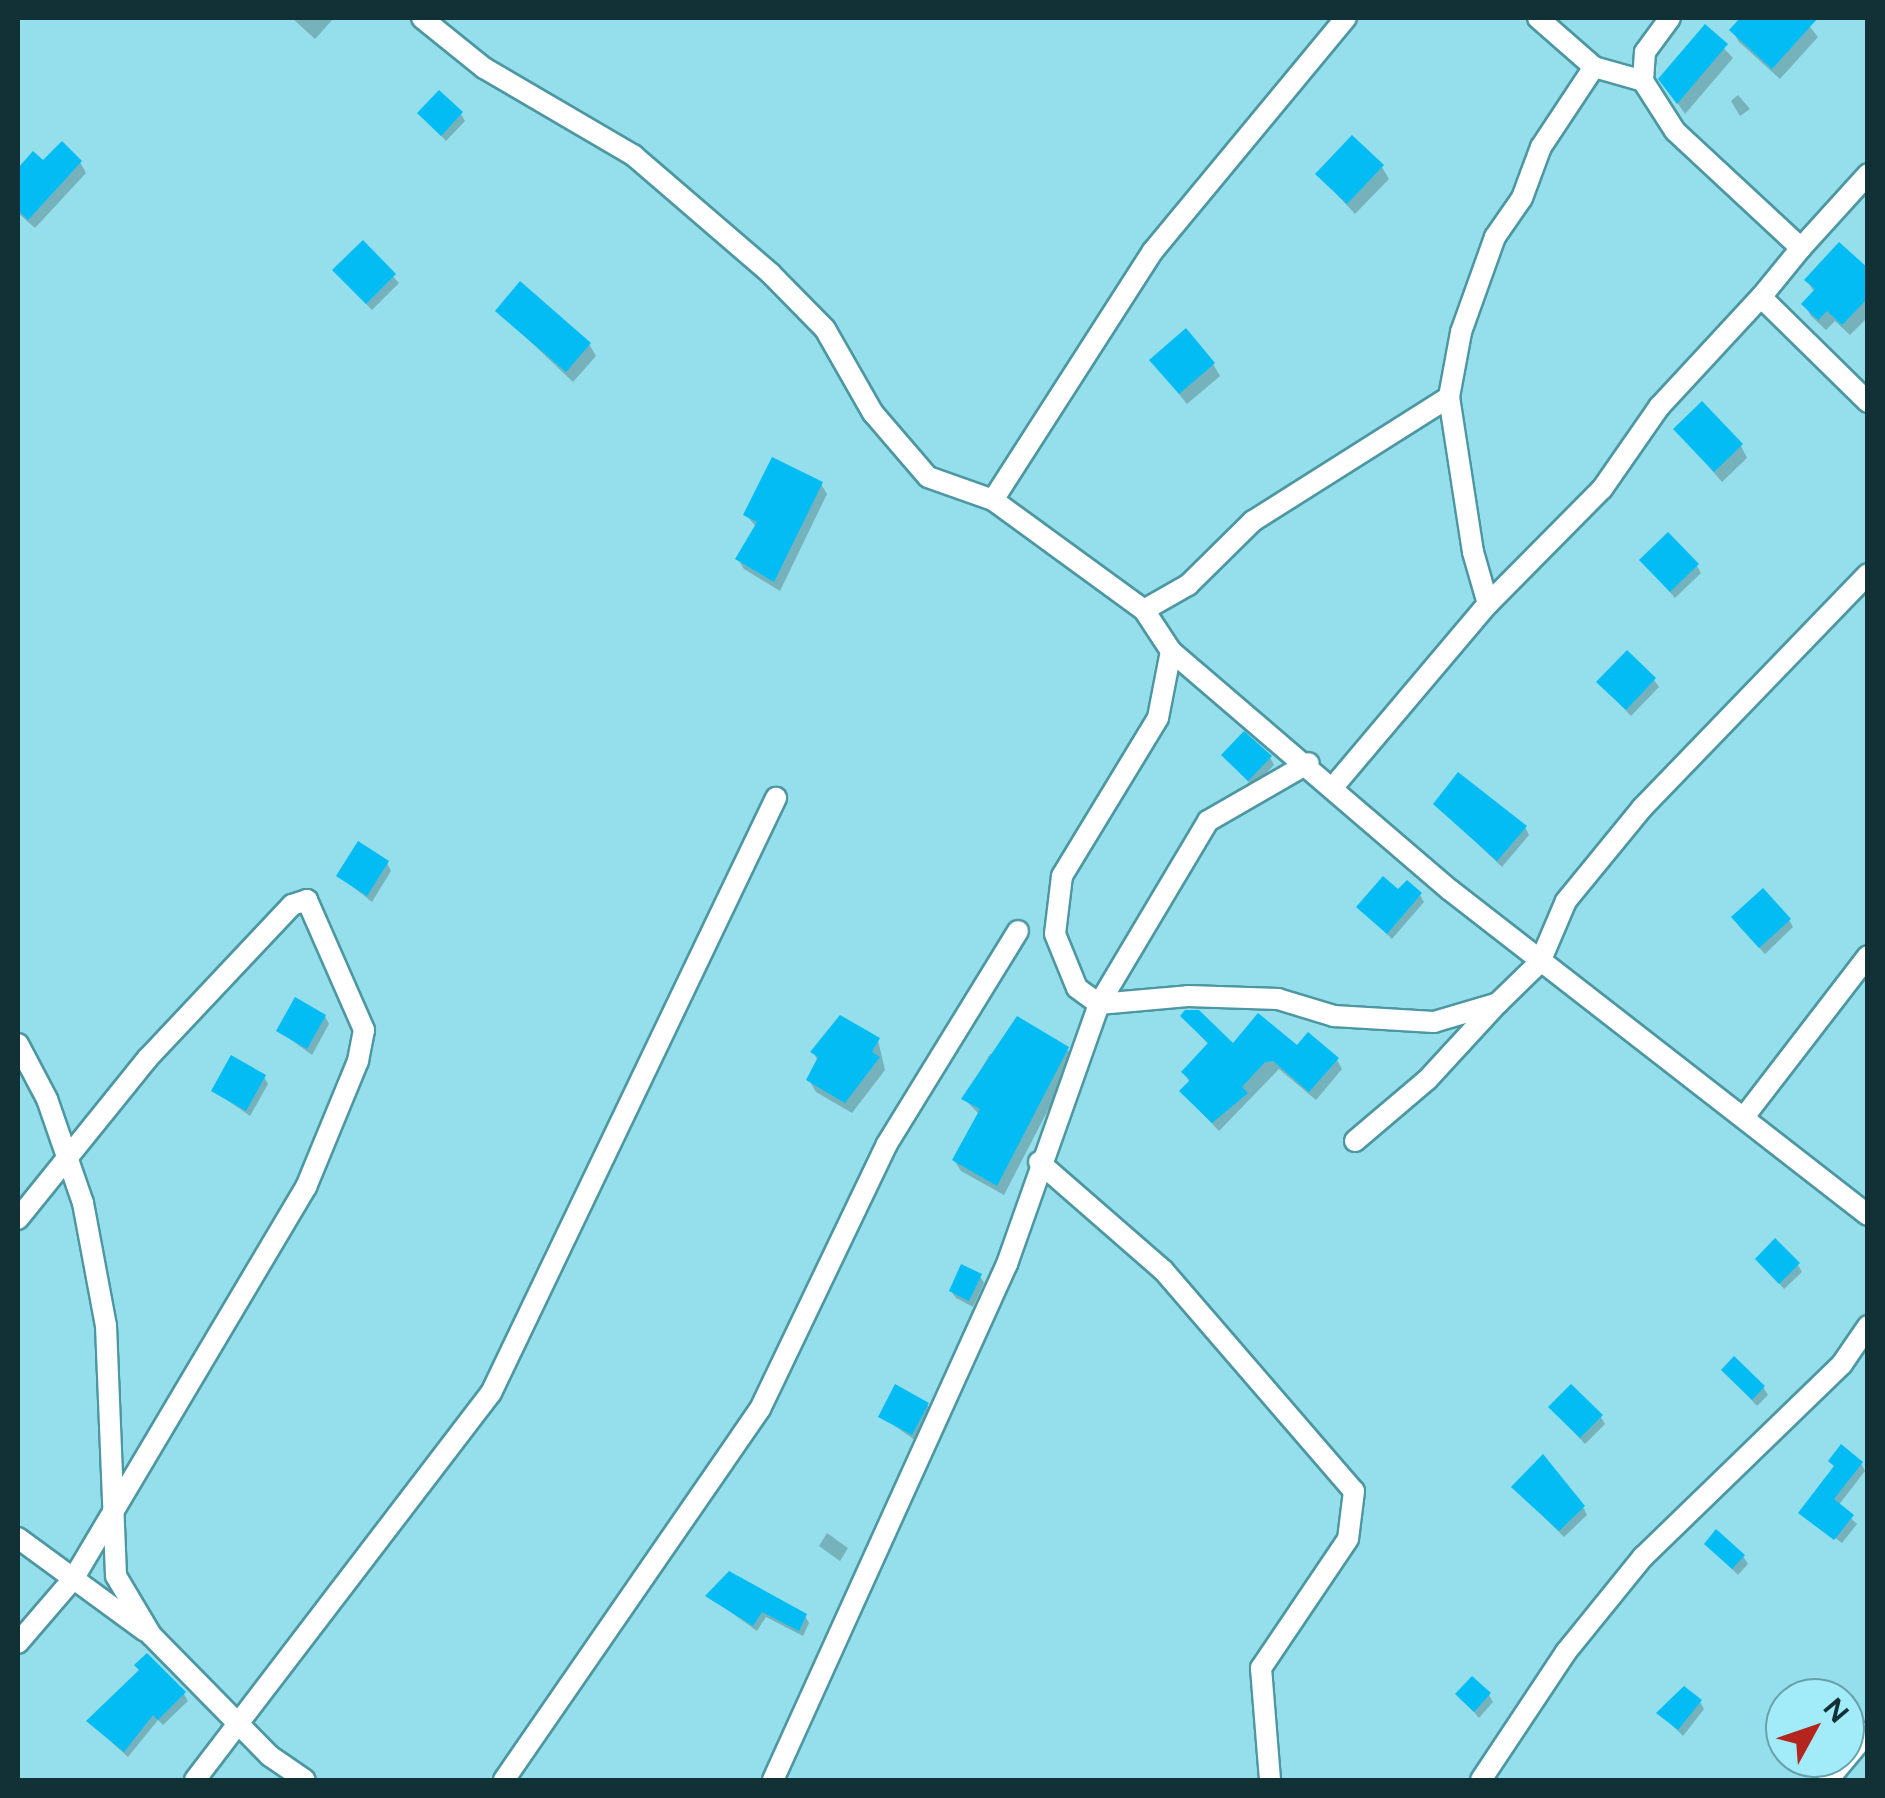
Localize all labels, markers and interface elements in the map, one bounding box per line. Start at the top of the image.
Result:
north arrow [1765,1678,1865,1778]
text: N [1816,1691,1856,1729]

